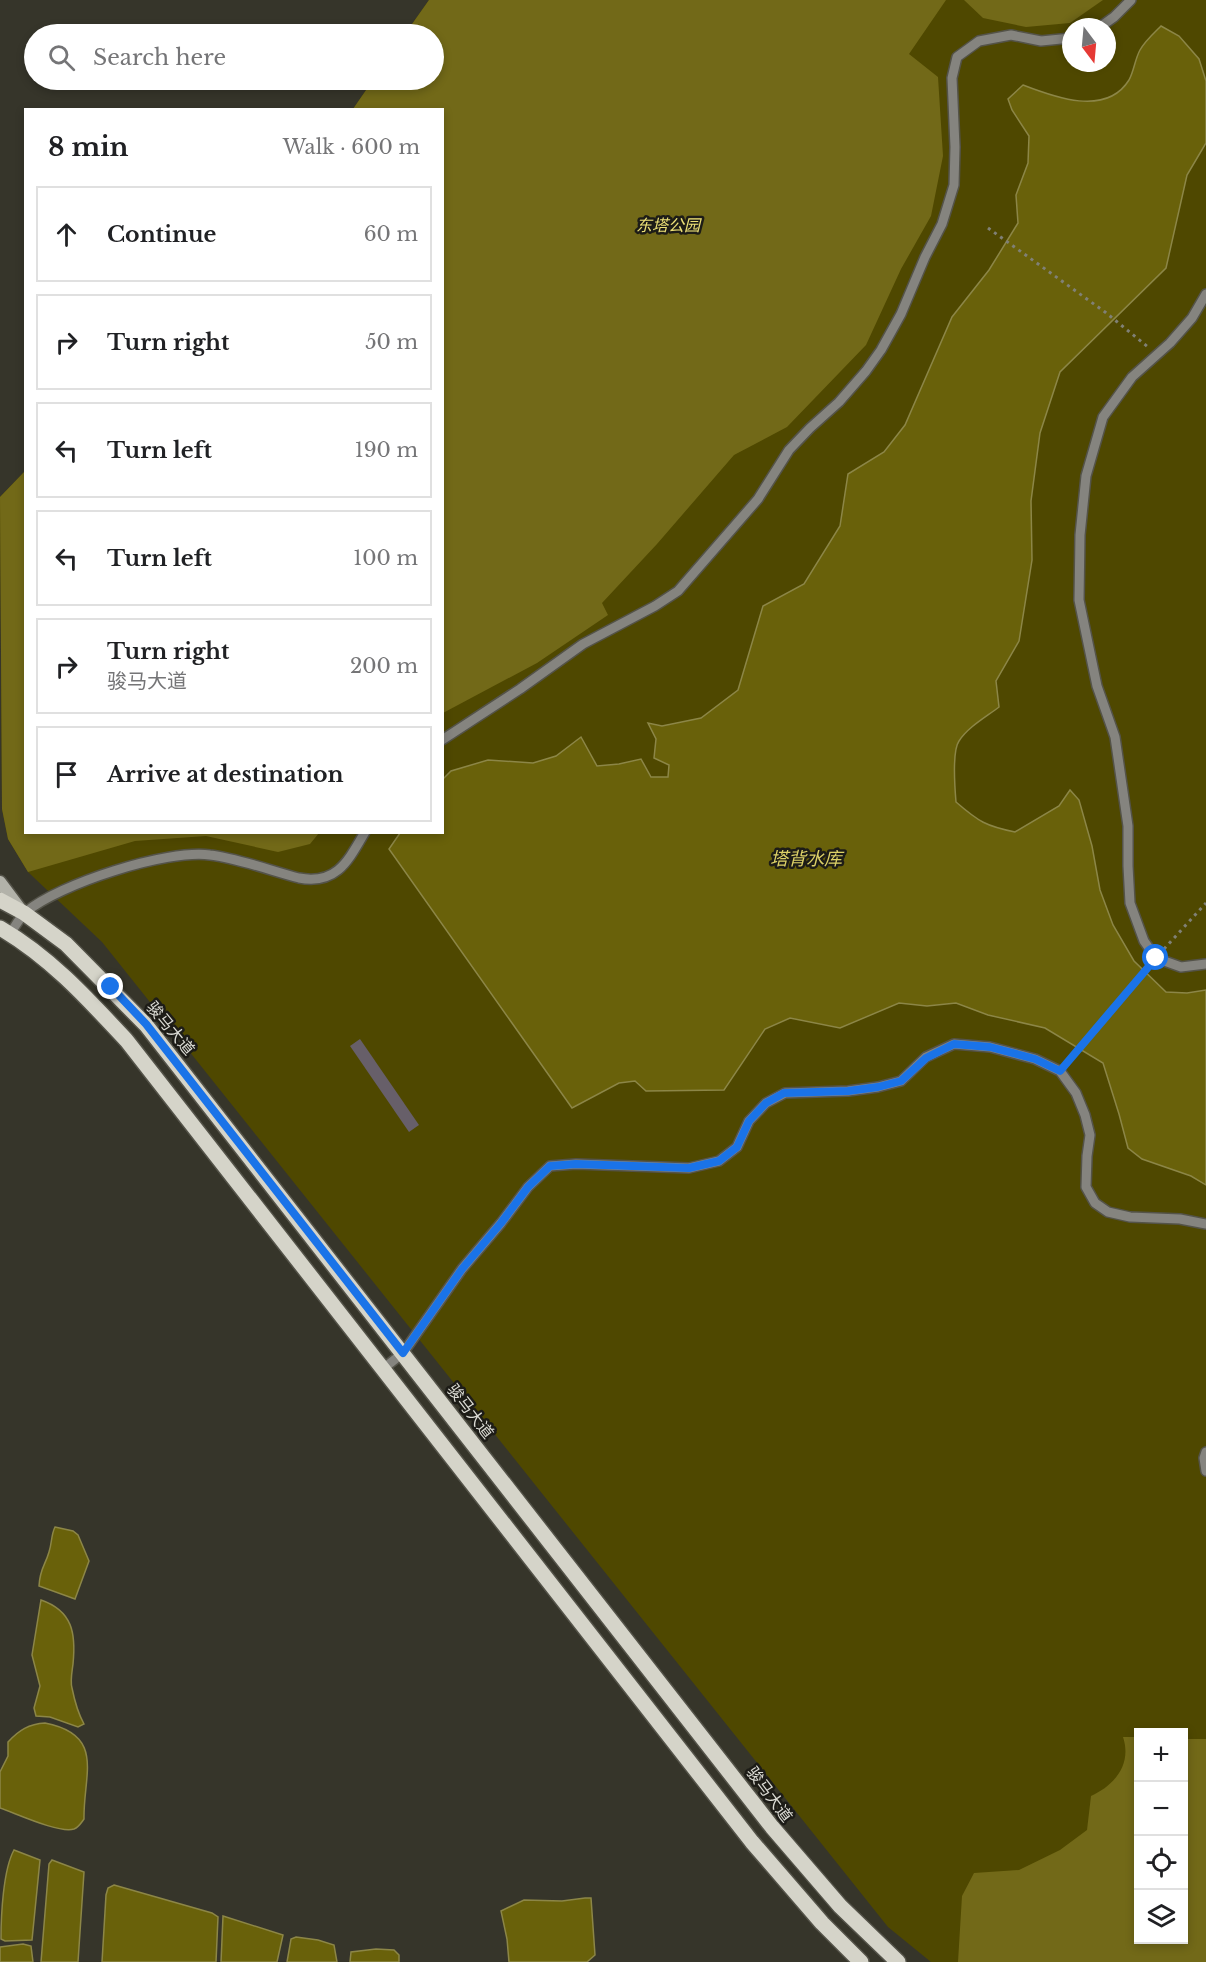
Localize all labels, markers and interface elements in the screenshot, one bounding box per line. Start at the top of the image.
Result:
north arrow [1062,18,1116,72]
search box [24,24,444,90]
icon: search [45,41,78,74]
text: Search here [93,44,226,71]
text: 8 min [48,131,128,163]
text: Walk · 600 m [283,135,420,159]
park label: 东塔公园 [636,215,702,235]
icon: ahead [50,218,83,251]
text: Continue [107,221,216,248]
text: 60 m [364,222,418,246]
icon: right [50,326,83,359]
text: Turn right [107,329,229,356]
text: 50 m [365,330,418,354]
icon: left [50,434,83,467]
text: Turn left [107,437,212,464]
text: 190 m [355,438,418,462]
icon: left [50,542,83,575]
text: Turn left [107,545,212,572]
text: 100 m [353,546,418,570]
text: Turn right [107,638,229,665]
icon: right [50,650,83,683]
text: 200 m [350,654,418,678]
text: 骏马大道 [107,669,187,693]
icon: arrive [50,758,83,791]
text: Arrive at destination [107,761,344,788]
water label: 塔背水库 [770,848,845,870]
route start [1142,944,1168,970]
route end [97,973,123,999]
street label: 骏马大道 [143,997,199,1059]
street label: 骏马大道 [443,1380,499,1442]
map controls [1134,1728,1188,1944]
button: + [1134,1728,1188,1782]
street label: 骏马大道 [743,1762,797,1826]
button: − [1134,1782,1188,1836]
button: locate [1134,1836,1188,1890]
button: layers [1134,1890,1188,1944]

